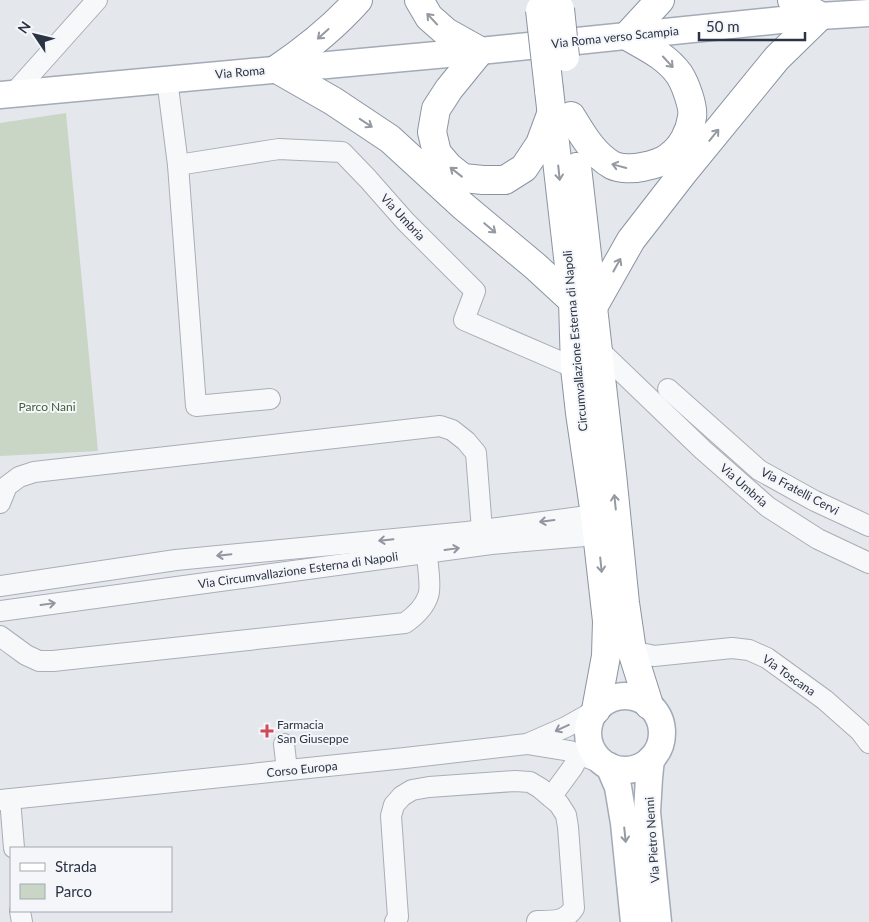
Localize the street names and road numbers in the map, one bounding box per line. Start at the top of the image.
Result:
street label: Via Roma verso Scampia [551,23,679,51]
street label: Via Roma [215,62,265,82]
street label: Via Umbria [378,190,428,244]
street label: Circumvallazione Esterna di Napoli [560,250,590,432]
street label: Via Umbria [717,460,771,510]
street label: Via Fratelli Cervi [758,464,842,518]
street label: Via Circumvallazione Esterna di Napoli [197,549,399,591]
street label: Via Toscana [759,651,819,699]
street label: Corso Europa [266,758,338,780]
street label: Via Pietro Nenni [642,796,662,884]

